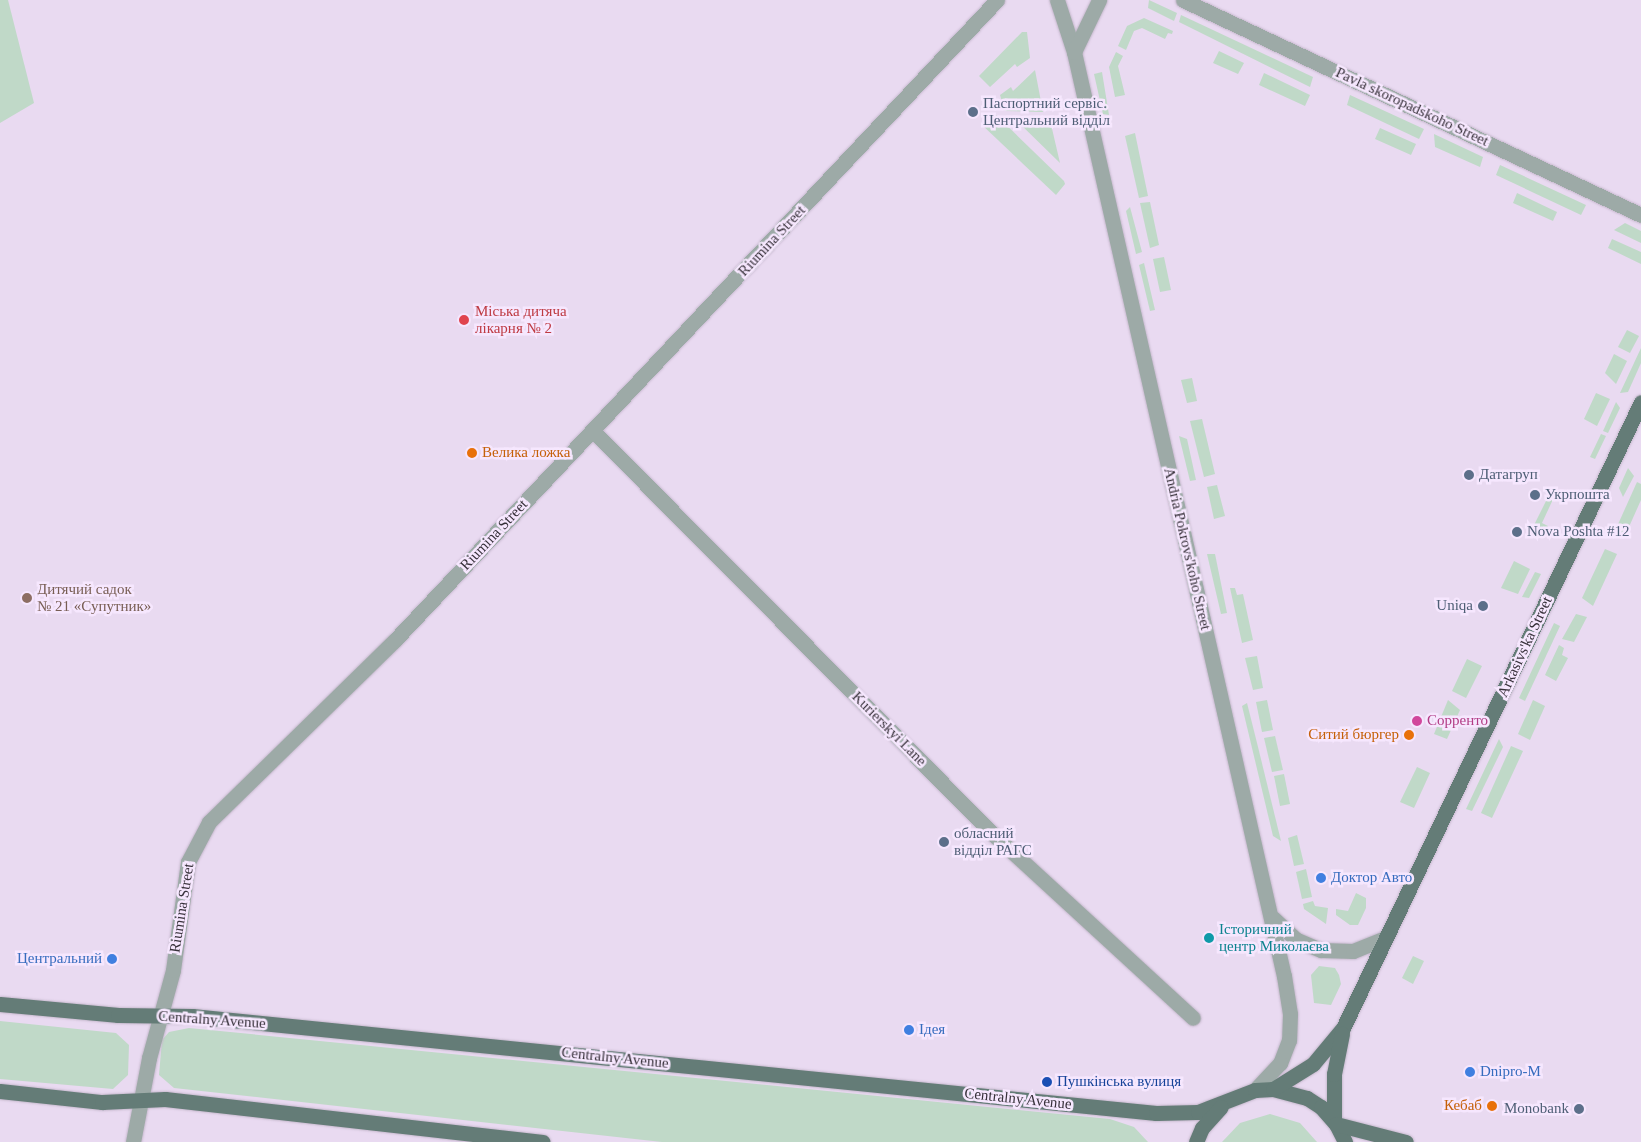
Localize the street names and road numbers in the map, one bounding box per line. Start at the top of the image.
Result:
street label: Pavla skoropadskoho Street [1333,64,1491,150]
street label: Riumina Street [735,202,809,280]
street label: Andria Pokrovs'koho Street [1160,466,1214,632]
street label: Riumina Street [457,496,531,574]
street label: Arkasivs'ka Street [1494,594,1556,700]
street label: Kurierskyi Lane [848,688,930,770]
street label: Riumina Street [166,862,198,954]
street label: Centralny Avenue [157,1007,267,1033]
street label: Centralny Avenue [560,1043,670,1073]
street label: Centralny Avenue [963,1084,1073,1114]

